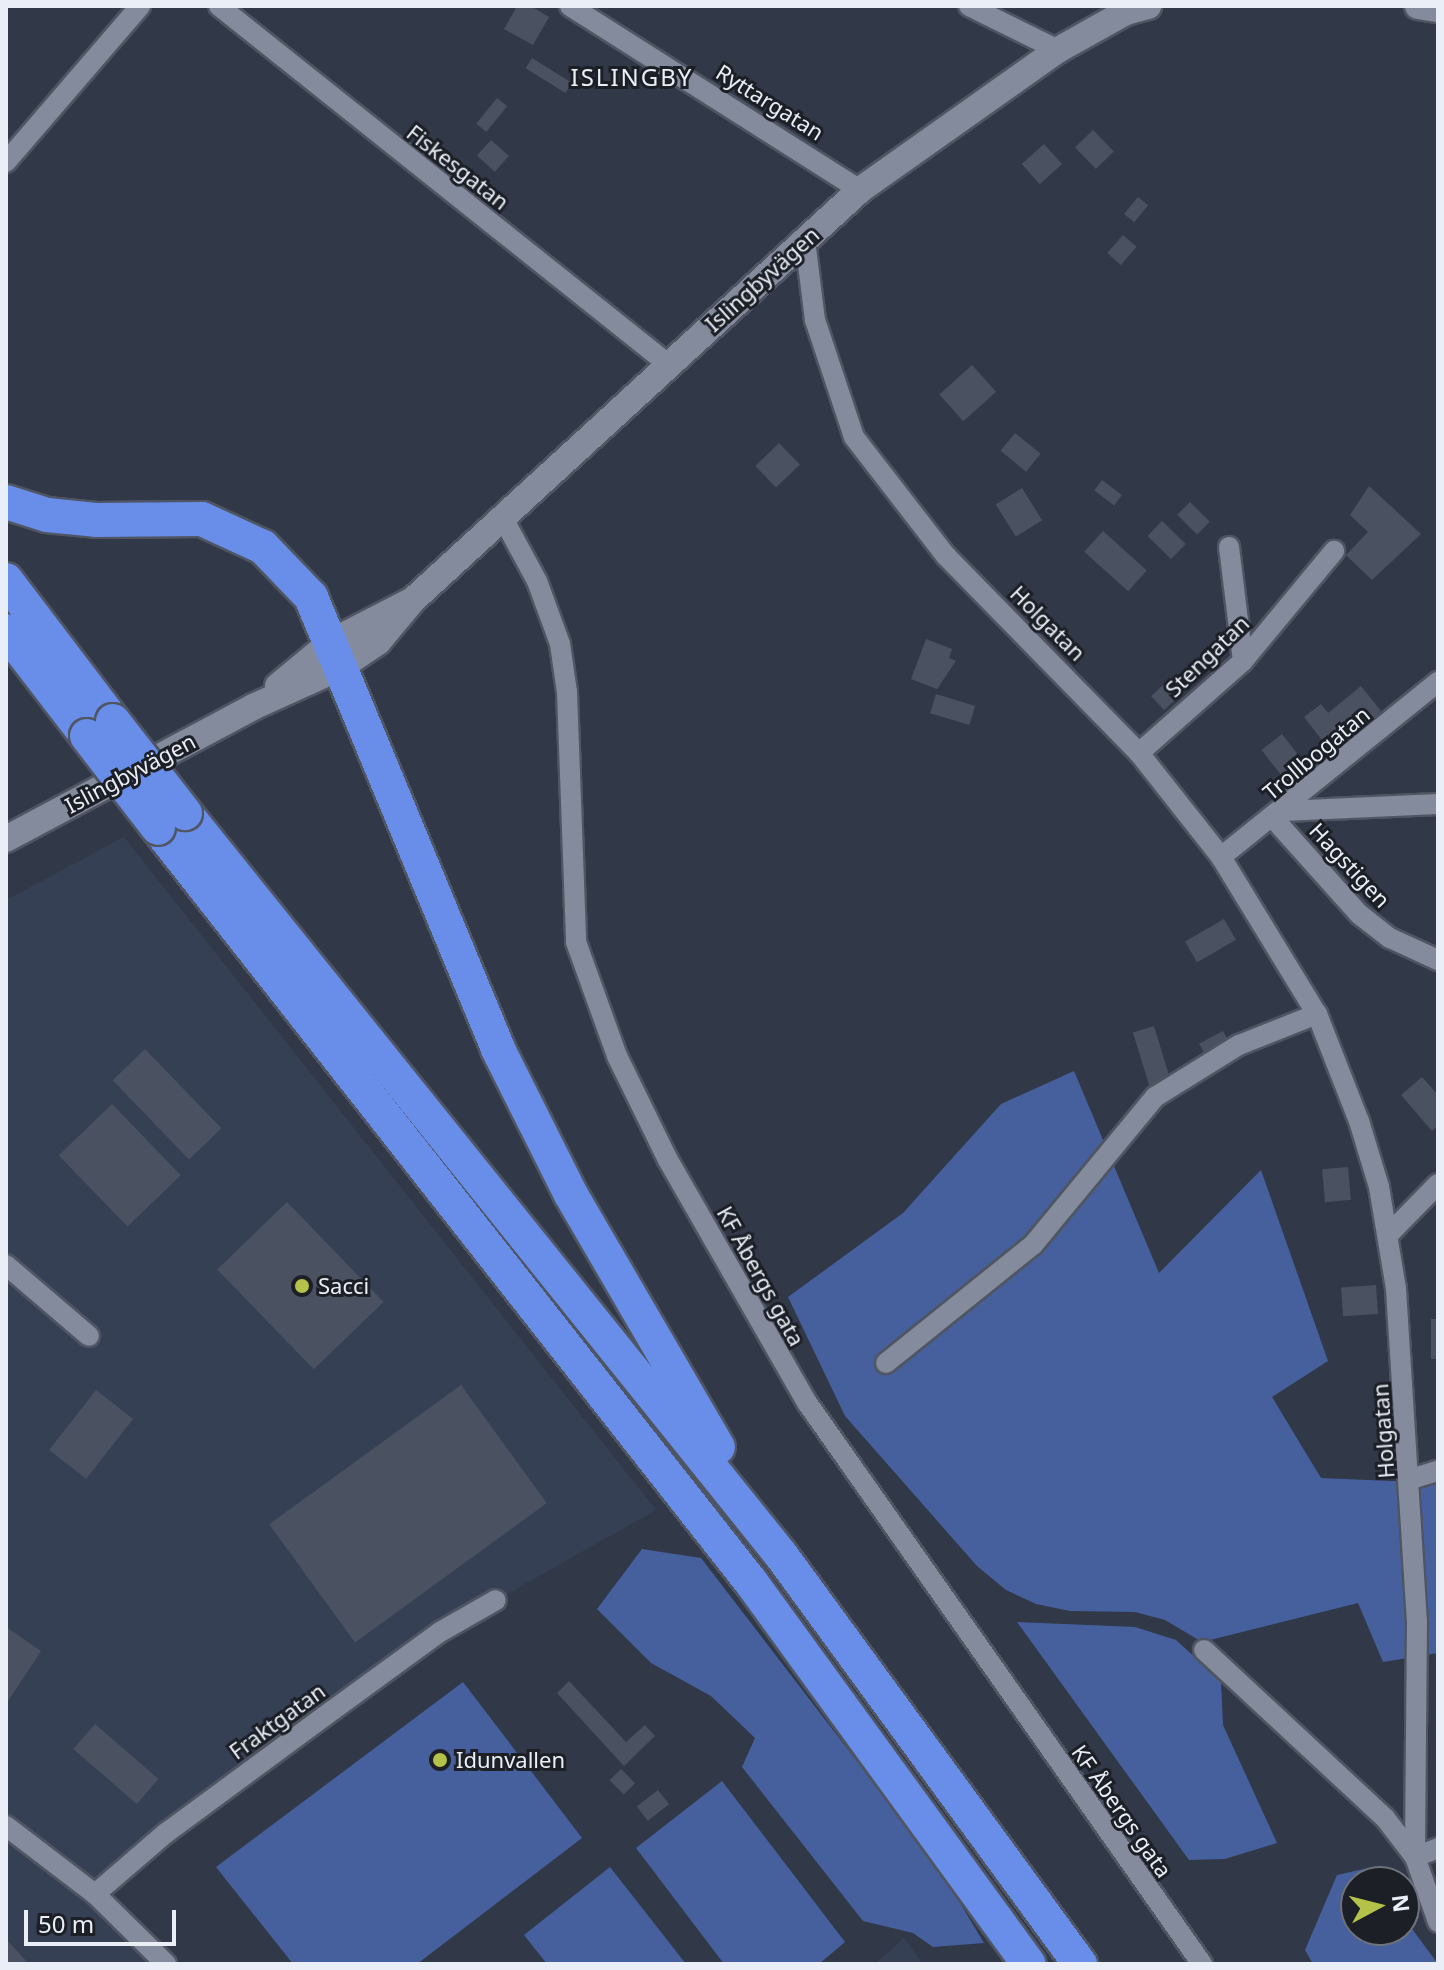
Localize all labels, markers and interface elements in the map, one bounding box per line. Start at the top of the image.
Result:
street label: Ryttargatan [711,59,829,145]
district label: ISLINGBY [571,63,693,91]
street label: Fiskesgatan [402,119,514,215]
street label: Islingbyvägen [700,221,824,337]
street label: Holgatan [1005,580,1091,666]
street label: Stengatan [1160,610,1254,702]
street label: Trollbogatan [1257,701,1375,805]
street label: Islingbyvägen [60,728,200,818]
street label: Hagstigen [1304,817,1396,913]
street label: KF Åbergs gata [712,1202,810,1350]
place label: Sacci [318,1273,369,1299]
marker: Sacci [293,1277,311,1295]
street label: Holgatan [1367,1383,1399,1479]
street label: Fraktgatan [224,1677,330,1765]
street label: KF Åbergs gata [1067,1740,1177,1882]
place label: Idunvallen [456,1747,565,1773]
marker: Idunvallen [431,1751,449,1769]
north arrow [1340,1866,1420,1946]
text: N [1386,1893,1418,1914]
scale bar [28,1894,180,1944]
text: 50 m [38,1907,94,1940]

